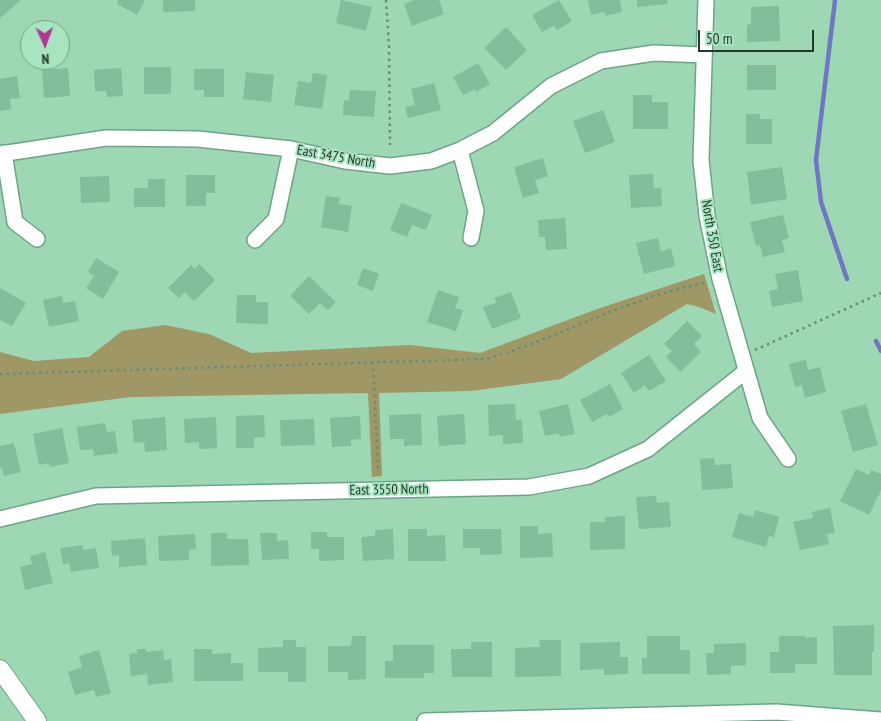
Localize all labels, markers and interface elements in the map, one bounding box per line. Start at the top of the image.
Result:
north arrow [20,20,70,70]
scale bar [701,20,817,52]
text: 50 m [706,29,732,48]
text: N [41,50,50,68]
street label: East 3475 North [296,142,376,172]
street label: North 350 East [697,199,727,273]
street label: East 3550 North [349,481,429,499]

